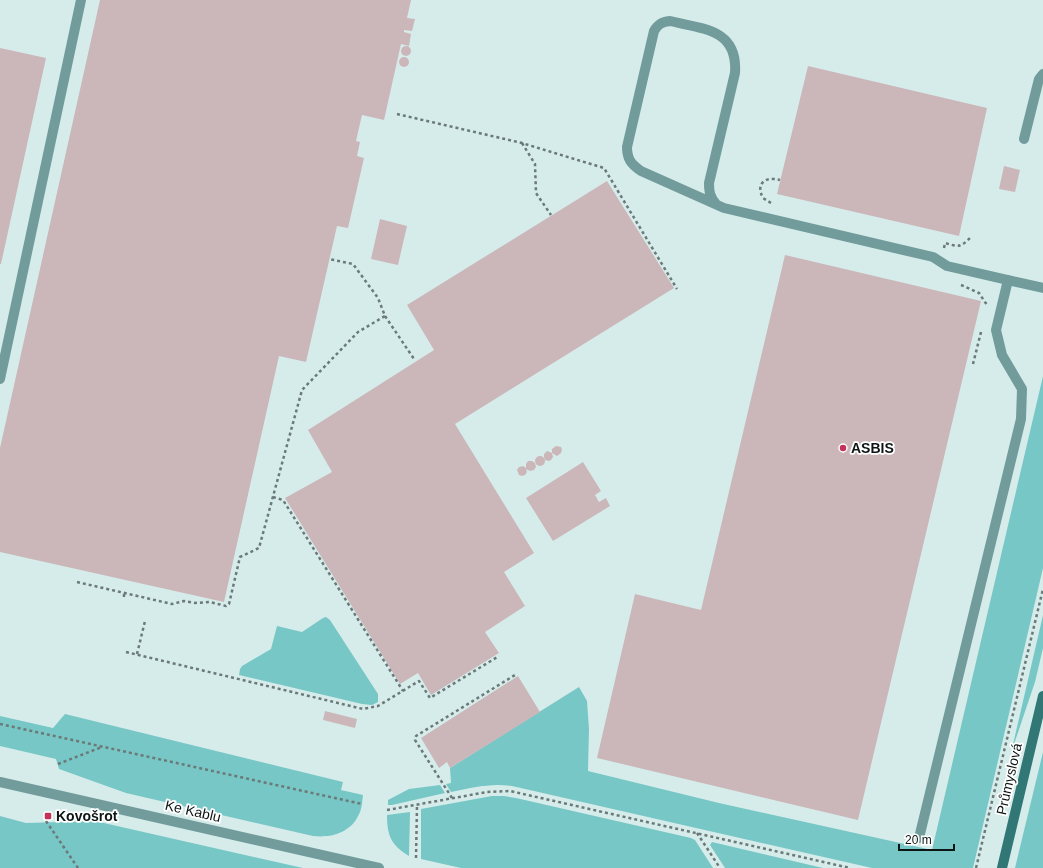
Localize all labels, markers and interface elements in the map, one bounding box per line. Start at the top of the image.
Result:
place label: ASBIS [851,440,894,456]
marker: ASBIS [838,443,848,453]
street label: Průmyslová [993,741,1025,816]
street label: Ke Kablu [164,797,222,825]
place label: Kovošrot [56,808,118,824]
marker: Kovošrot [43,811,53,821]
scale bar [899,826,954,852]
text: 20 m [905,833,932,847]

